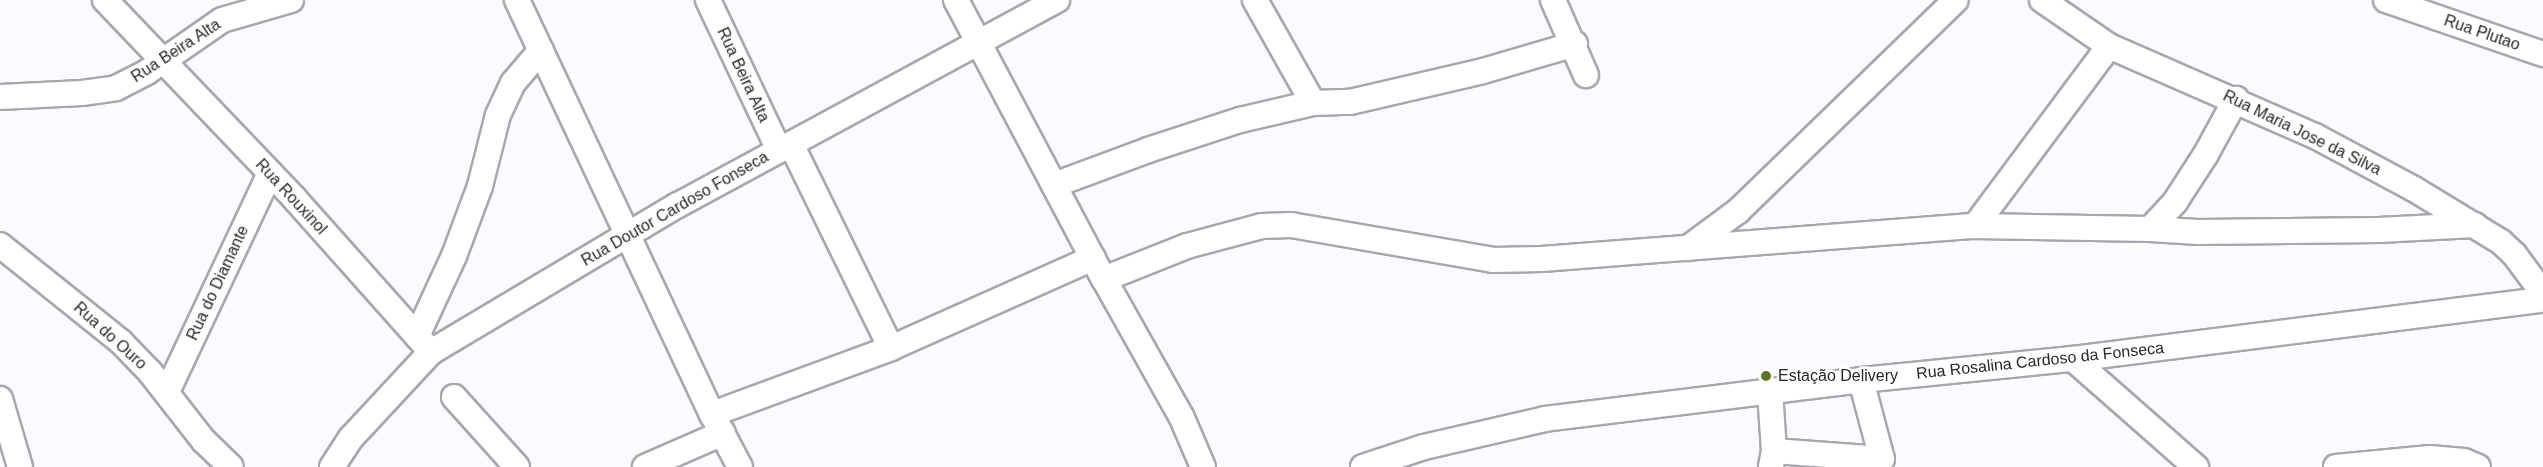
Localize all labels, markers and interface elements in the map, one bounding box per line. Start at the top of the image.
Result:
street label: Rua Plutao [2441,11,2523,55]
street label: Rua Beira Alta [128,15,224,87]
street label: Rua Beira Alta [712,24,774,126]
street label: Rua Maria Jose da Silva [2220,86,2384,180]
street label: Rua Doutor Cardoso Fonseca [578,148,772,270]
street label: Rua Rouxinol [251,155,331,239]
street label: Rua do Diamante [183,223,253,343]
street label: Rua do Ouro [70,298,150,374]
street label: Rua Rosalina Cardoso da Fonseca [1915,338,2165,384]
place label: Estação Delivery [1778,366,1898,386]
marker: Estação Delivery [1759,369,1773,383]

